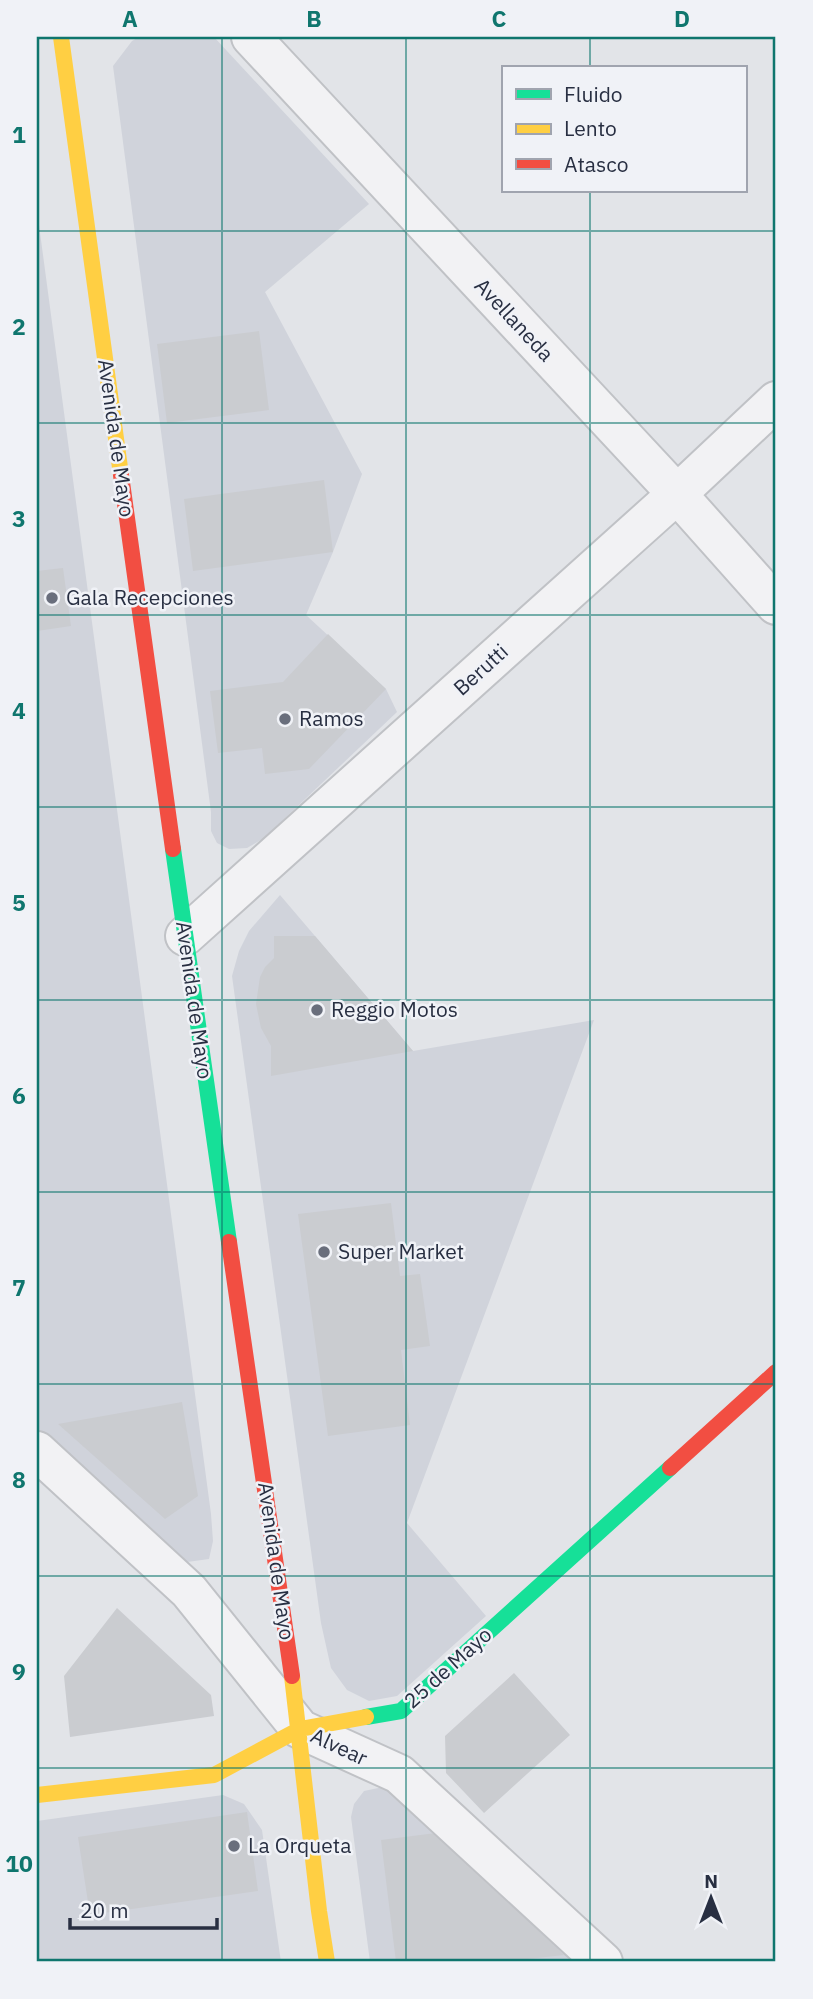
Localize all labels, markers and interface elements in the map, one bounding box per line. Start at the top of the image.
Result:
text: A [122,3,138,33]
text: B [306,3,322,33]
text: C [492,3,507,33]
text: D [674,3,690,33]
legend [502,66,746,192]
text: Fluido [564,80,623,108]
text: Lento [564,114,617,142]
text: 1 [12,119,26,149]
text: Atasco [564,150,628,178]
street label: Avellaneda [469,272,560,367]
text: 2 [12,311,26,341]
street label: Avenida de Mayo [92,357,142,519]
text: 3 [12,503,26,533]
place label: Gala Recepciones [66,583,234,611]
marker: Gala Recepciones [44,590,60,606]
street label: Berutti [447,637,514,701]
text: 4 [12,695,26,725]
place label: Ramos [299,704,364,732]
marker: Ramos [277,711,293,727]
text: 5 [12,887,26,917]
street label: Avenida de Mayo [170,919,220,1081]
place label: Reggio Motos [331,995,458,1023]
marker: Reggio Motos [309,1002,325,1018]
text: 6 [12,1080,26,1110]
place label: Super Market [338,1237,464,1265]
marker: Super Market [316,1244,332,1260]
text: 7 [12,1272,26,1302]
text: 8 [12,1464,26,1494]
street label: Avenida de Mayo [252,1480,302,1642]
street label: 25 de Mayo [397,1620,497,1714]
text: 9 [12,1656,26,1686]
street label: Alvear [307,1721,373,1771]
place label: La Orqueta [248,1831,351,1859]
marker: La Orqueta [226,1838,242,1854]
text: 10 [5,1848,33,1878]
north arrow [676,1862,746,1932]
text: N [704,1869,718,1893]
scale bar [70,1887,217,1931]
text: 20 m [80,1896,129,1924]

